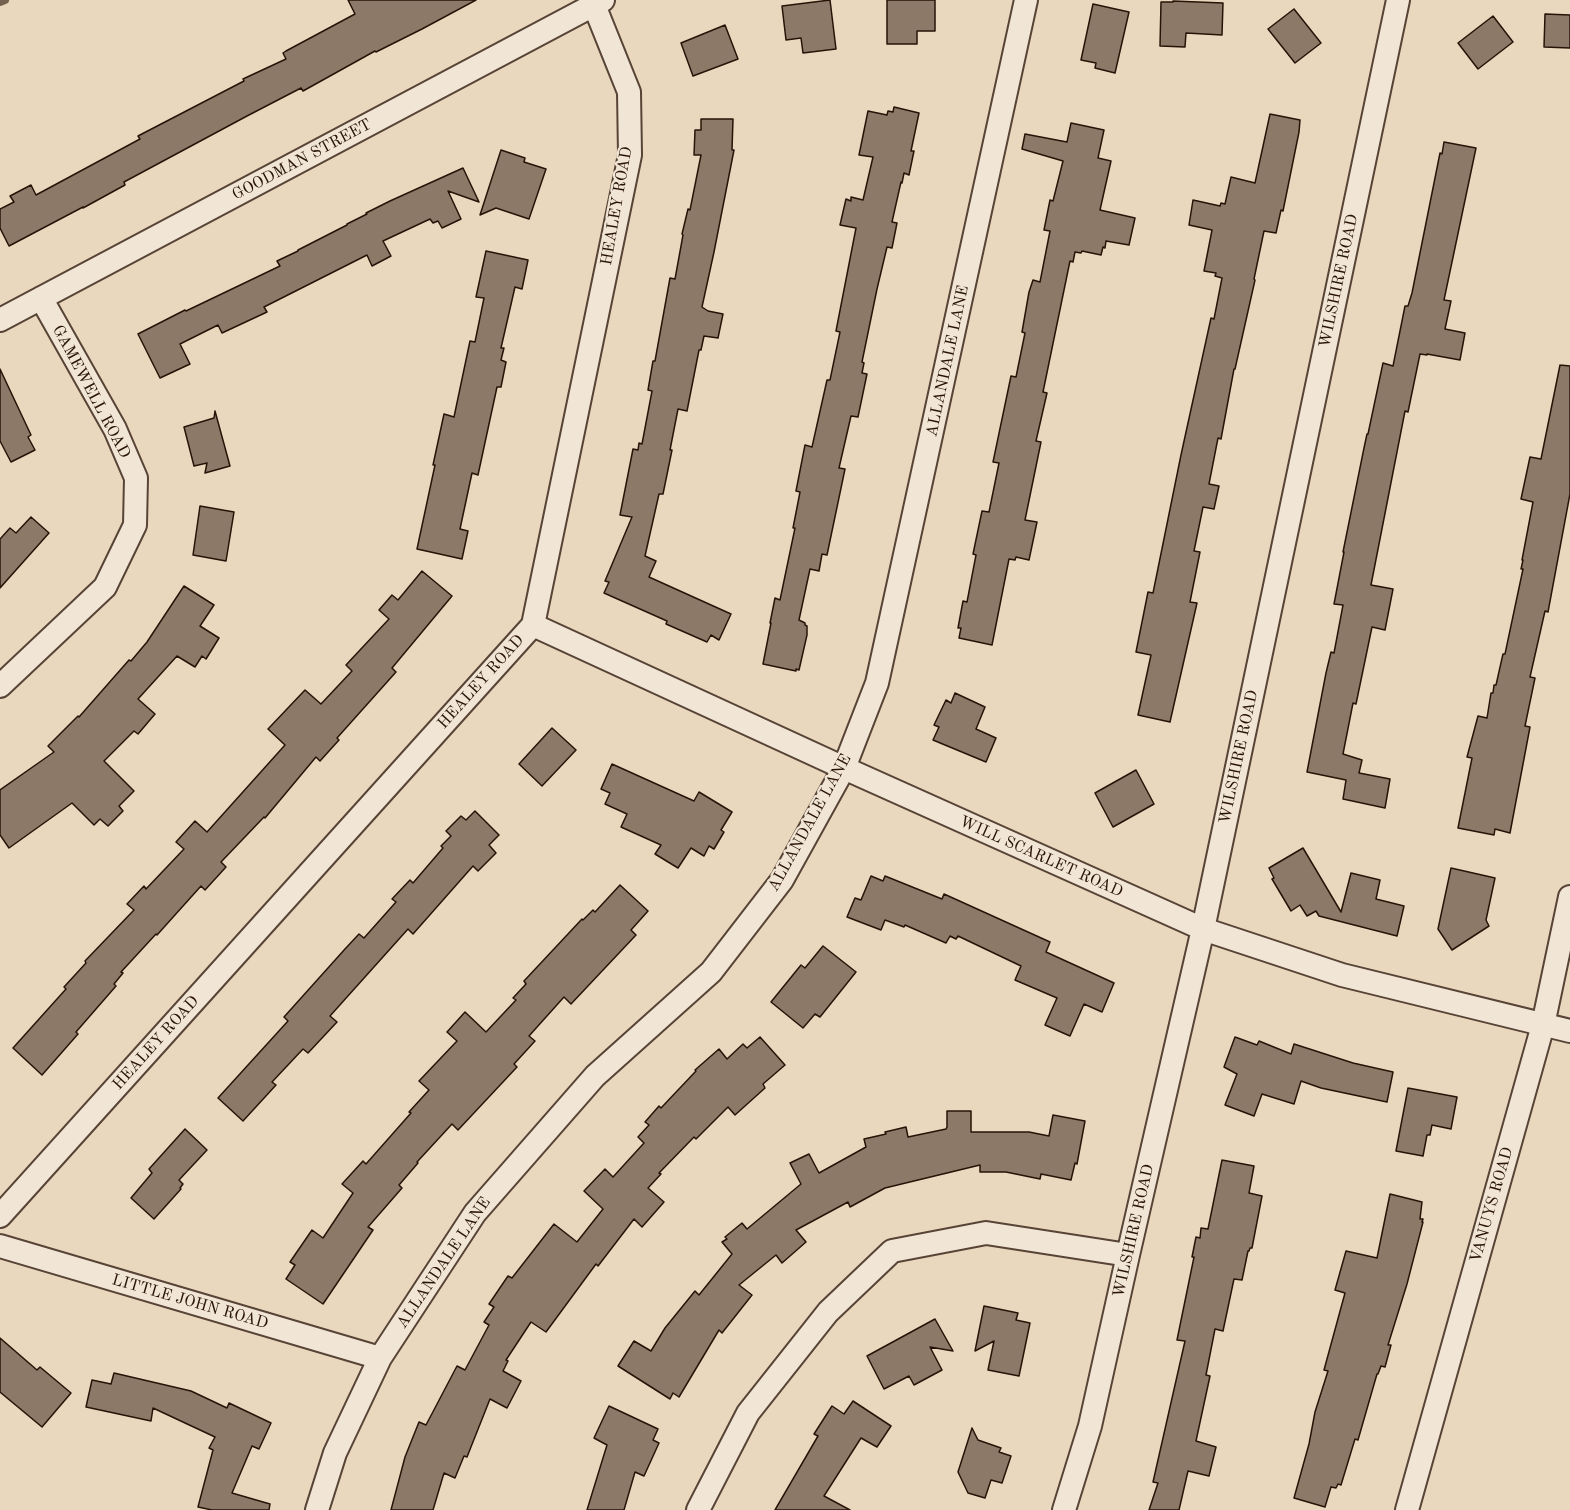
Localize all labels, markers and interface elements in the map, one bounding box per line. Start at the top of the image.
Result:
street label: GOODMAN STREET [229,115,375,205]
street label: HEALEY ROAD [597,145,637,267]
street label: WILSHIRE ROAD [1315,212,1363,350]
street label: ALLANDALE LANE [923,283,973,439]
street label: GAMEWELL ROAD [48,322,134,462]
street label: HEALEY ROAD [434,631,528,733]
street label: WILSHIRE ROAD [1215,688,1263,826]
street label: ALLANDALE LANE [764,751,856,895]
street label: WILL SCARLET ROAD [956,812,1126,902]
street label: HEALEY ROAD [109,992,203,1094]
street label: VANUYS ROAD [1466,1145,1518,1265]
street label: WILSHIRE ROAD [1109,1162,1159,1300]
street label: ALLANDALE LANE [393,1194,495,1332]
street label: LITTLE JOHN ROAD [110,1270,270,1334]

